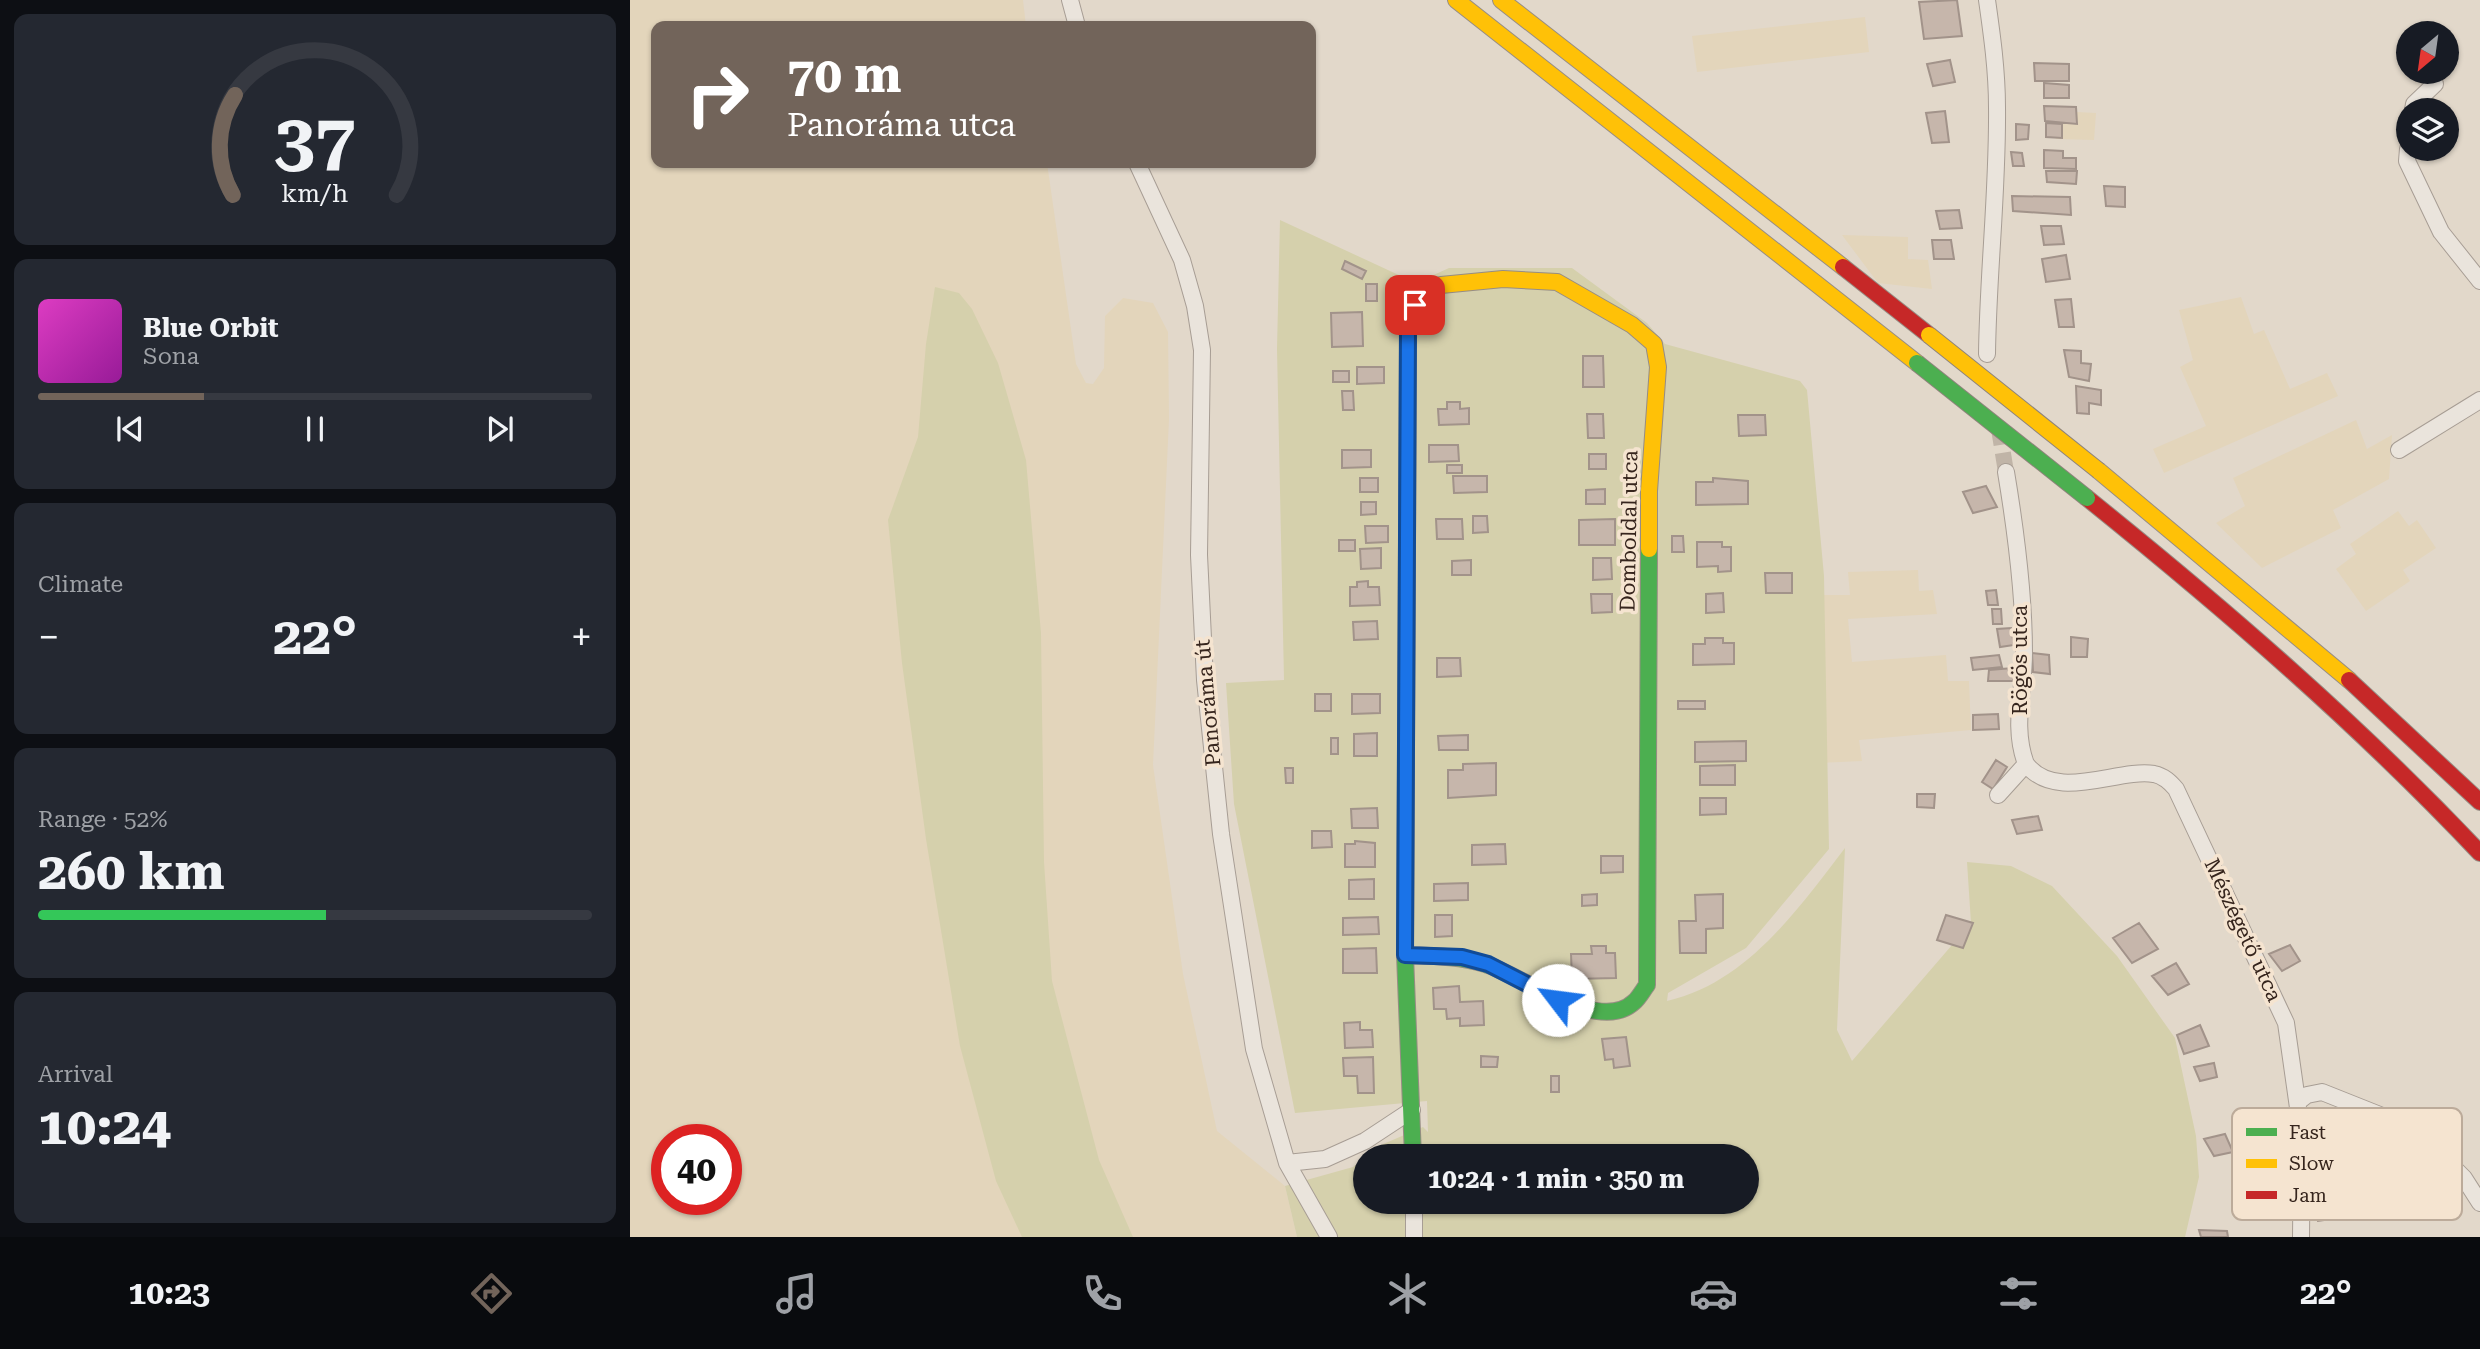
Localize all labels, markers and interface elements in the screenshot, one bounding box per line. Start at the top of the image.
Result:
north arrow [2396,21,2459,84]
map controls [2396,21,2459,161]
text: 70 m [787,47,902,104]
icon: right [672,49,763,140]
button: layers [2396,98,2459,161]
text: 37 [274,99,356,184]
text: Panoráma utca [787,106,1016,144]
text: km/h [282,179,348,208]
pin [1385,275,1445,335]
icon: arrive [1396,286,1434,324]
text: Blue Orbit [143,313,279,343]
text: Sona [143,343,199,370]
icon: previous [111,410,149,448]
icon: pause [296,410,334,448]
icon: next [481,410,519,448]
street label: Domboldal utca [1616,449,1642,612]
text: Climate [38,571,123,598]
street label: Rögös utca [2008,604,2032,715]
text: 22° [273,606,357,667]
text: − [38,615,59,659]
text: + [571,615,592,659]
street label: Panoráma út [1190,638,1226,767]
text: Range · 52% [38,806,167,833]
text: 260 km [38,841,225,902]
street label: Mészégető utca [2199,855,2287,1006]
position arrow [1521,963,1595,1037]
text: Arrival [38,1061,113,1088]
text: 10:24 [38,1096,171,1157]
legend [2232,1108,2462,1220]
text: Fast [2289,1121,2326,1144]
speed limit sign: 40 [651,1124,742,1215]
text: Slow [2289,1152,2334,1175]
text: 10:24 · 1 min · 350 m [1428,1164,1684,1194]
text: Jam [2289,1184,2327,1207]
icon: directions [467,1269,516,1318]
icon: music [772,1269,821,1318]
icon: phone [1078,1269,1127,1318]
icon: climate [1383,1269,1432,1318]
icon: car [1689,1269,1738,1318]
icon: filters [1994,1269,2043,1318]
text: 10:23 [128,1274,210,1312]
text: 22° [2300,1274,2352,1312]

